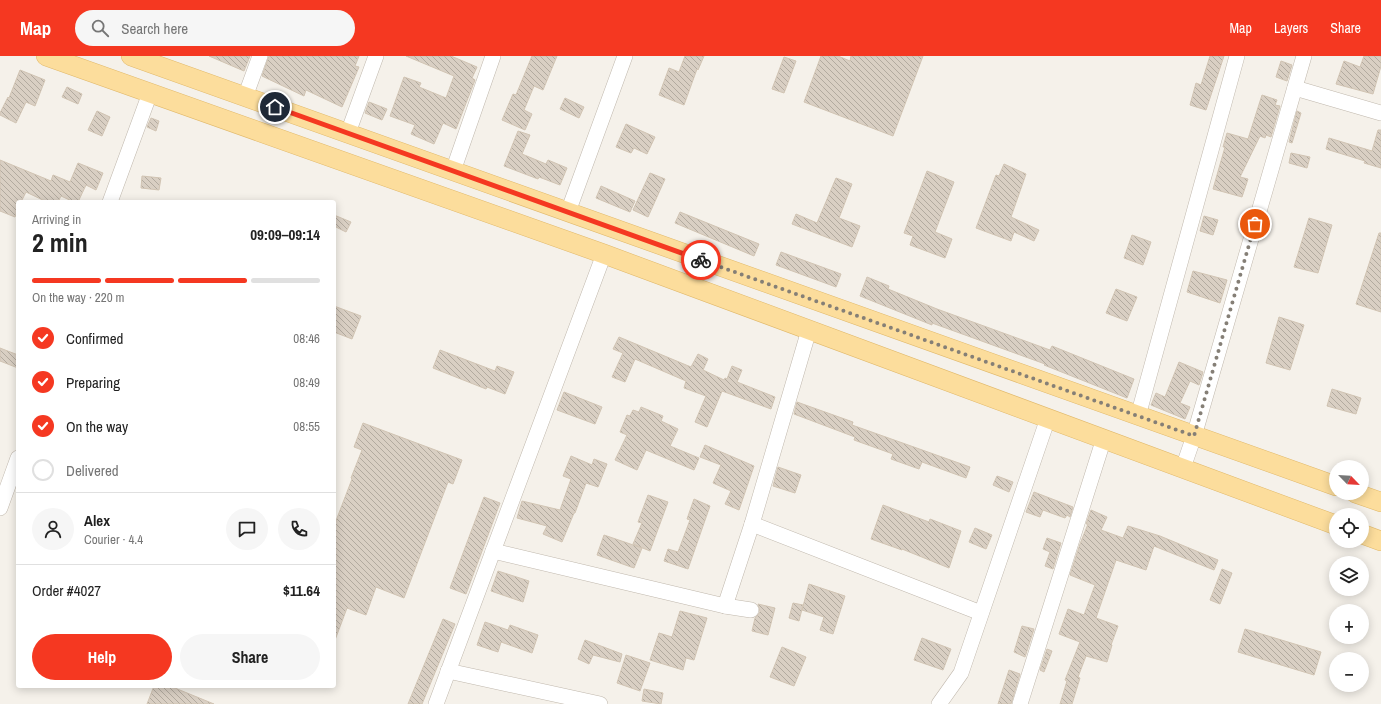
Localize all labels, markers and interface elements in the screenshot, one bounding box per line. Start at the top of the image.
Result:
search box [75,10,355,46]
text: Map [20,15,51,41]
icon: search [89,17,111,39]
text: Search here [121,18,188,39]
text: Map [1230,19,1252,37]
text: Layers [1274,19,1308,37]
text: Share [1330,19,1361,37]
pin [258,90,292,124]
icon: home [264,96,286,118]
pin [1238,207,1272,241]
text: Arriving in [32,211,81,228]
icon: bag [1244,213,1266,235]
text: 09:09–09:14 [250,224,320,245]
text: 2 min [32,225,88,260]
courier [681,240,721,280]
icon: bike [690,249,712,271]
text: On the way · 220 m [32,289,124,306]
icon: check [32,327,54,349]
text: Confirmed [66,328,123,349]
text: 08:46 [293,330,320,347]
icon: check [32,371,54,393]
text: Preparing [66,372,120,393]
text: 08:49 [293,374,320,391]
icon: check [32,415,54,437]
text: On the way [66,416,128,437]
text: 08:55 [293,418,320,435]
text: Delivered [66,460,119,481]
north arrow [1329,460,1369,500]
map controls [1329,460,1369,692]
button: person [32,508,74,550]
button: chat [226,508,268,550]
button: phone [278,508,320,550]
button: locate [1329,508,1369,548]
text: Alex [84,510,110,531]
text: Courier · 4.4 [84,531,143,548]
button: layers [1329,556,1369,596]
text: Order #4027 [32,580,101,601]
text: $11.64 [283,580,320,601]
button: + [1329,604,1369,644]
button: Help [32,634,172,680]
button: Share [180,634,320,680]
button: − [1329,652,1369,692]

